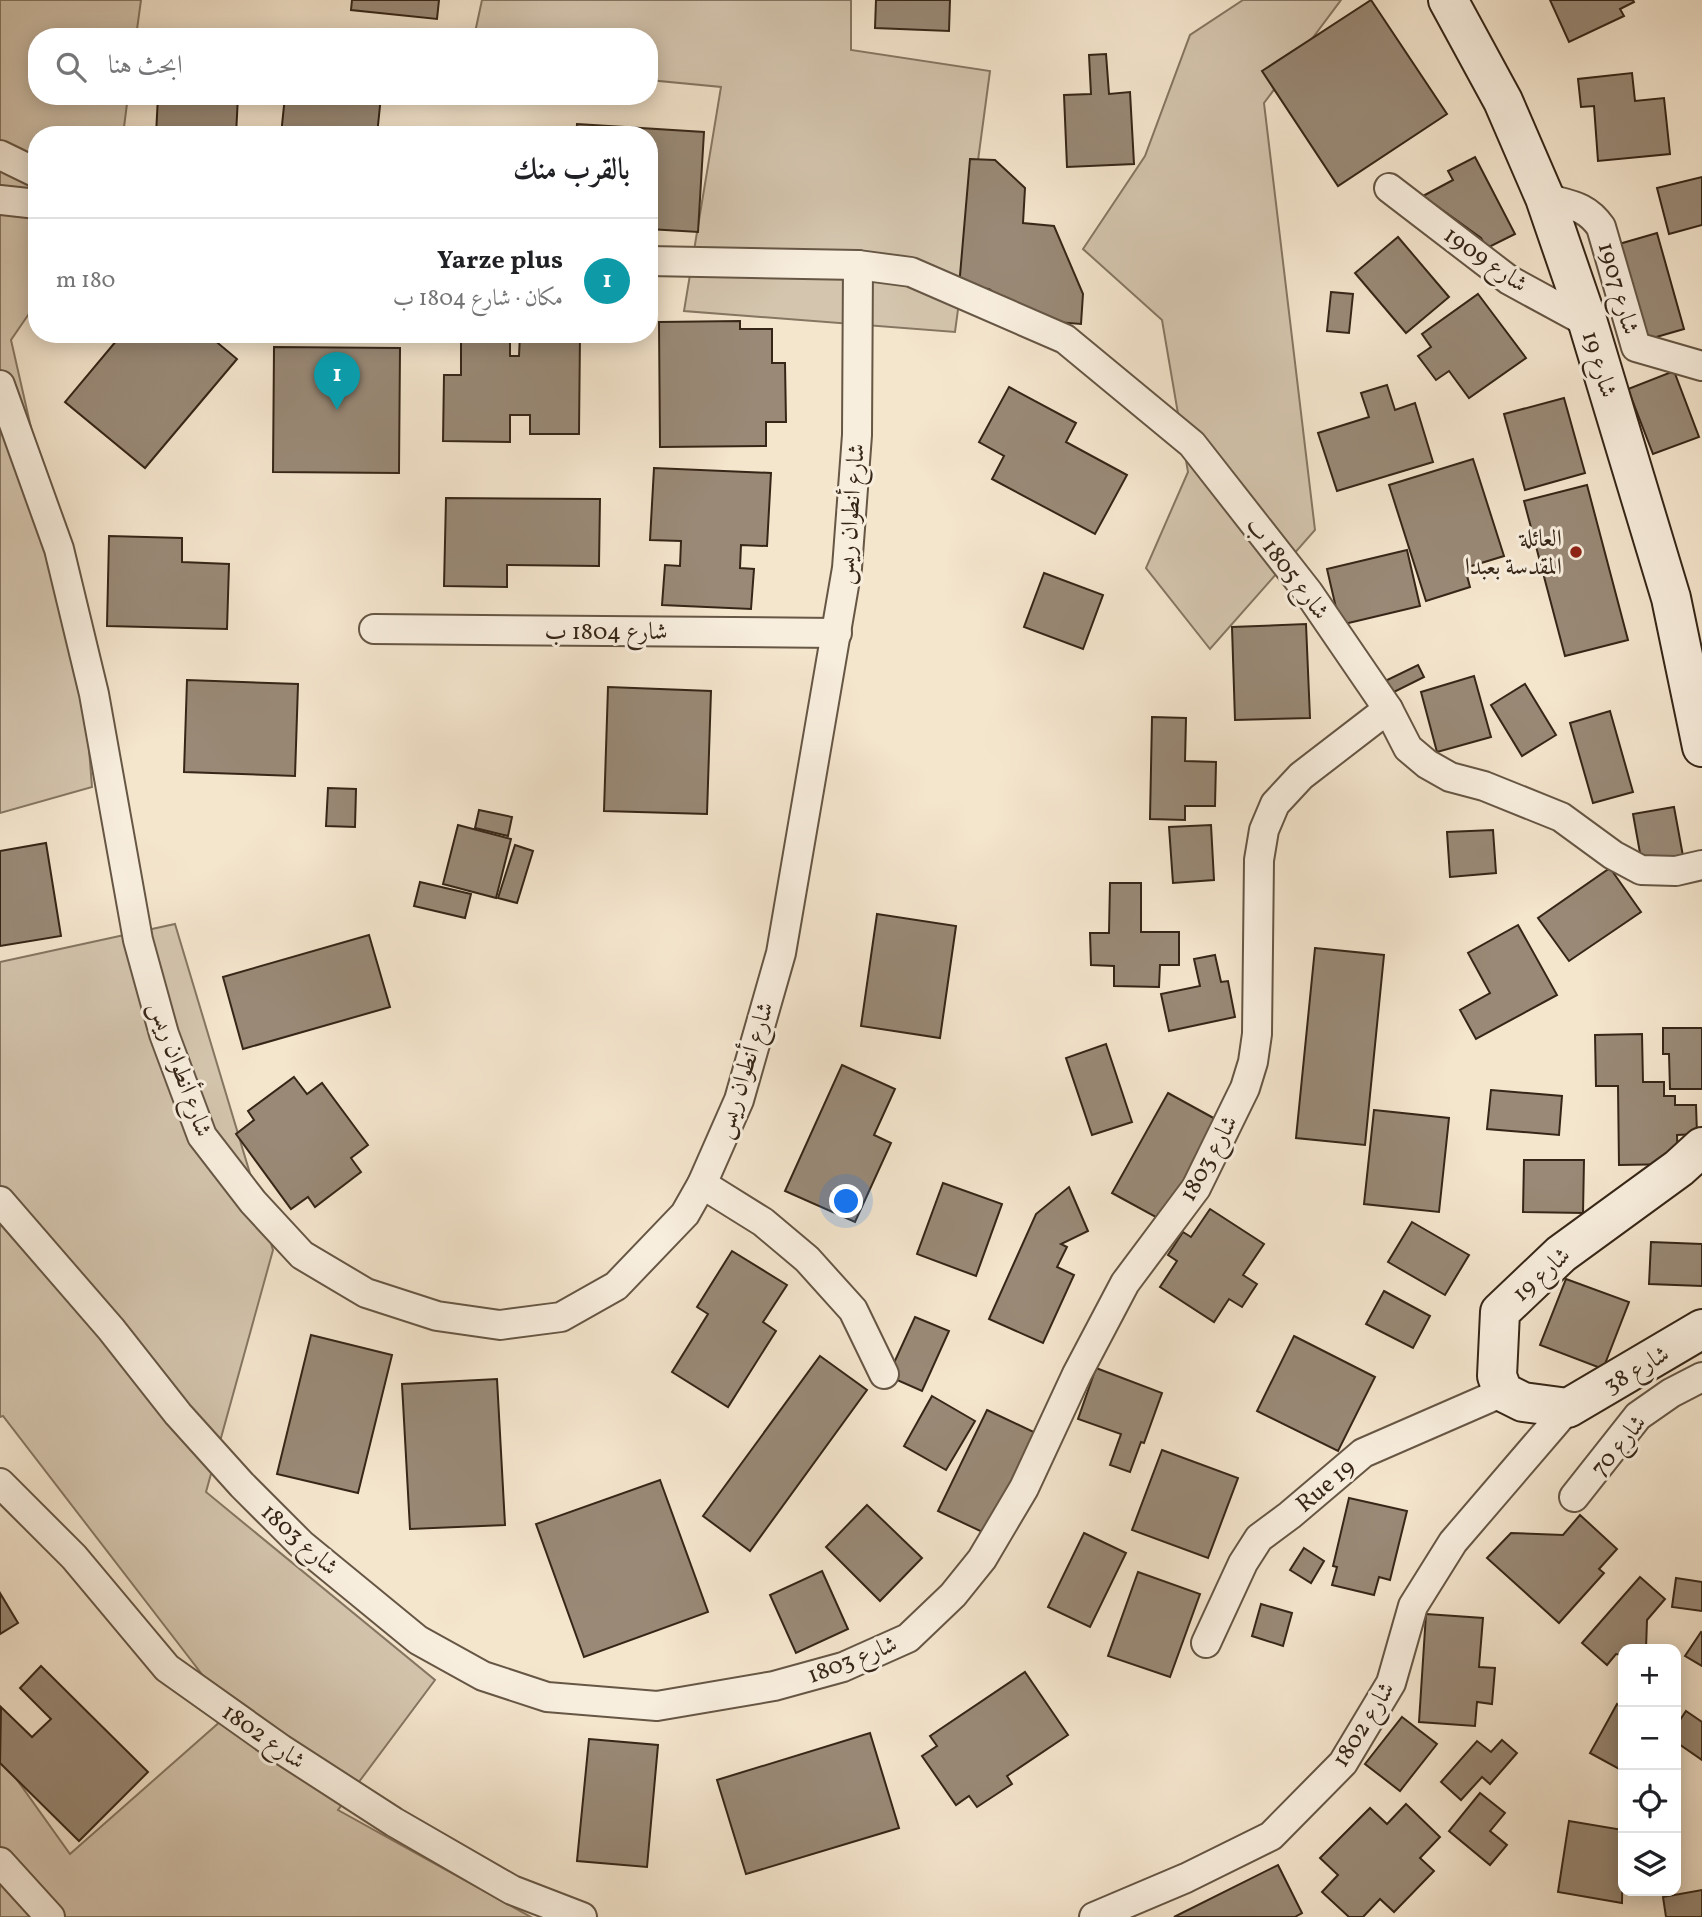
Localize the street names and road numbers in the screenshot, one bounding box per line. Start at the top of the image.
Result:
street label: شارع 1909 [1435,219,1534,303]
street label: شارع 1907 [1587,238,1646,339]
street label: شارع 19 [1571,327,1624,402]
street label: شارع أنطوان ريس [827,442,876,586]
street label: شارع 1805 ب [1236,511,1336,628]
street label: شارع 1804 ب [544,616,668,651]
street label: شارع أنطوان ريس [138,997,221,1142]
street label: شارع أنطوان ريس [706,997,785,1144]
street label: شارع 1803 [1172,1110,1248,1209]
street label: شارع 19 [1506,1240,1580,1312]
street label: شارع 38 [1598,1338,1677,1404]
street label: شارع 70 [1584,1408,1656,1485]
street label: Rue 19 [1289,1452,1363,1521]
street label: شارع 1803 [252,1496,345,1585]
street label: شارع 1803 [803,1628,903,1695]
street label: شارع 1802 [1325,1676,1405,1775]
street label: شارع 1802 [213,1696,312,1780]

